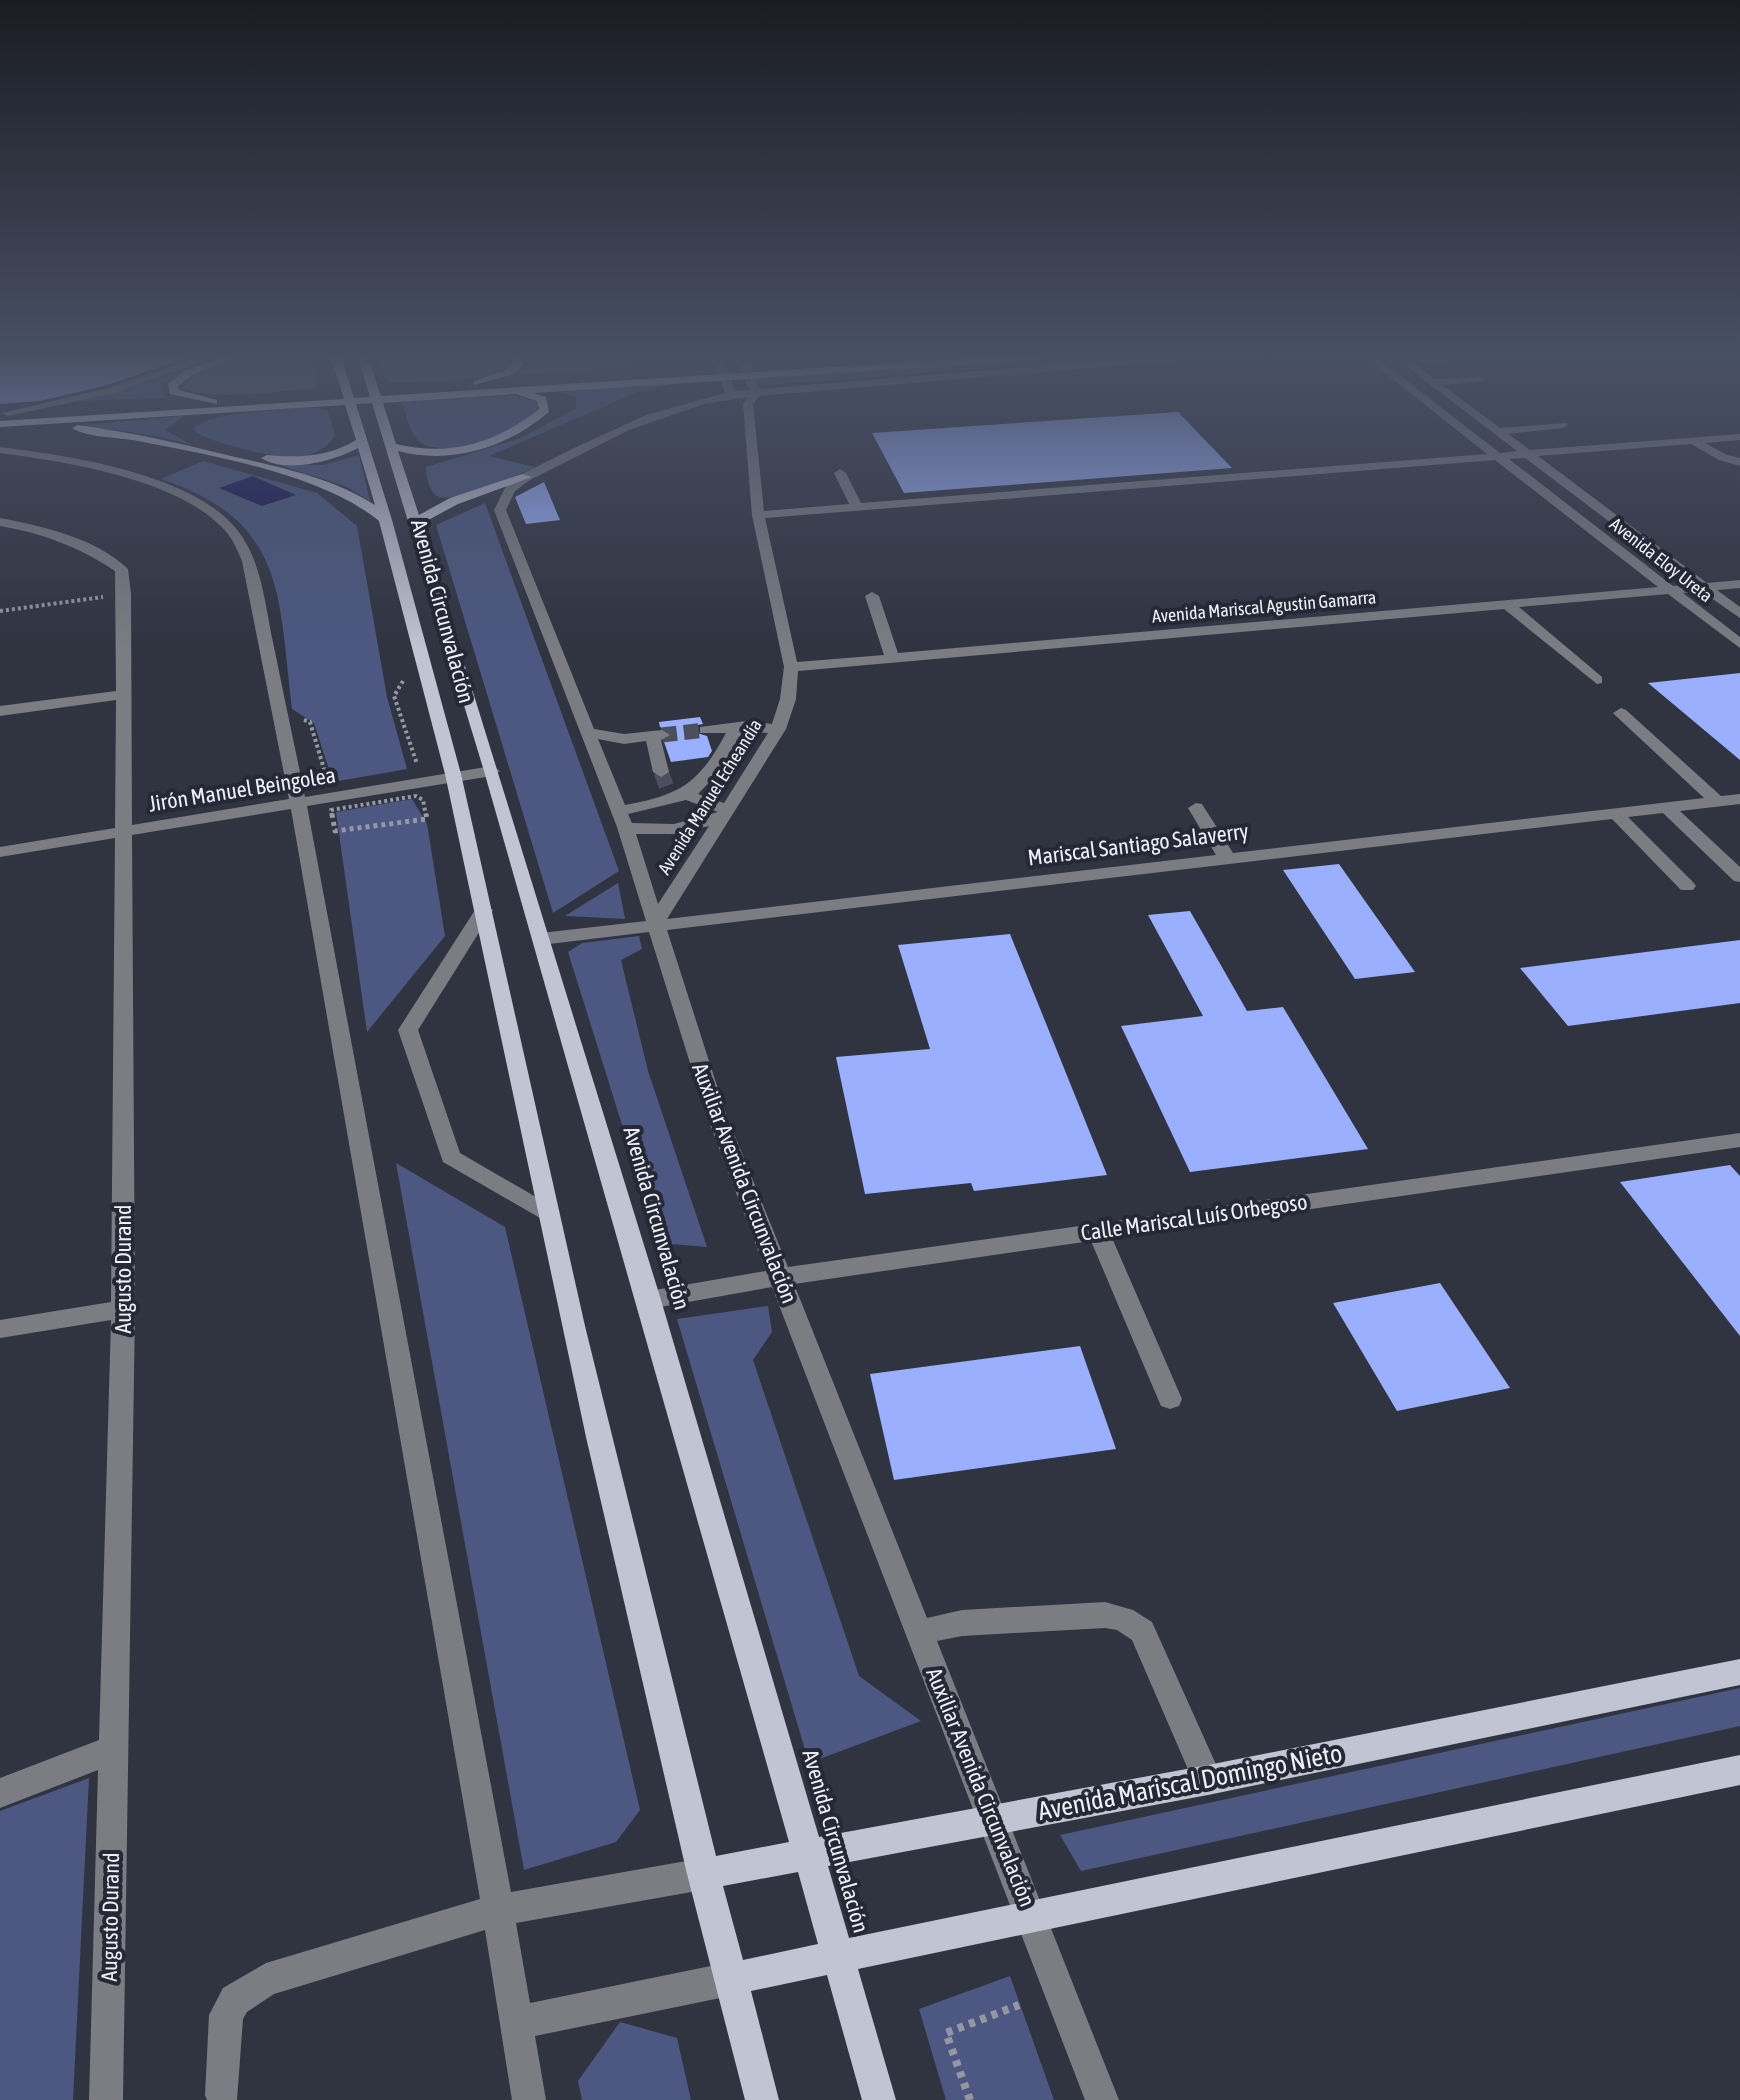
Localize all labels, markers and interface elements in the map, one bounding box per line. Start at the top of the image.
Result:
street label: Avenida Eloy Ureta [1606,513,1717,606]
street label: Avenida Circunvalación [406,516,480,706]
street label: Avenida Mariscal Agustin Gamarra [1151,586,1377,627]
street label: Avenida Manuel Echeandía [653,715,766,878]
street label: Jirón Manuel Beingolea [147,761,337,817]
street label: Mariscal Santiago Salaverry [1026,818,1250,870]
street label: Auxiliar Avenida Circunvalación [687,1059,803,1307]
street label: Avenida Circunvalación [618,1123,696,1313]
street label: Calle Mariscal Luís Orbegoso [1079,1188,1309,1246]
street label: Augusto Durand [110,1204,136,1334]
street label: Auxiliar Avenida Circunvalación [921,1664,1041,1910]
street label: Avenida Mariscal Domingo Nieto [1035,1738,1345,1826]
street label: Avenida Circunvalación [797,1746,875,1936]
street label: Augusto Durand [96,1852,124,1982]

